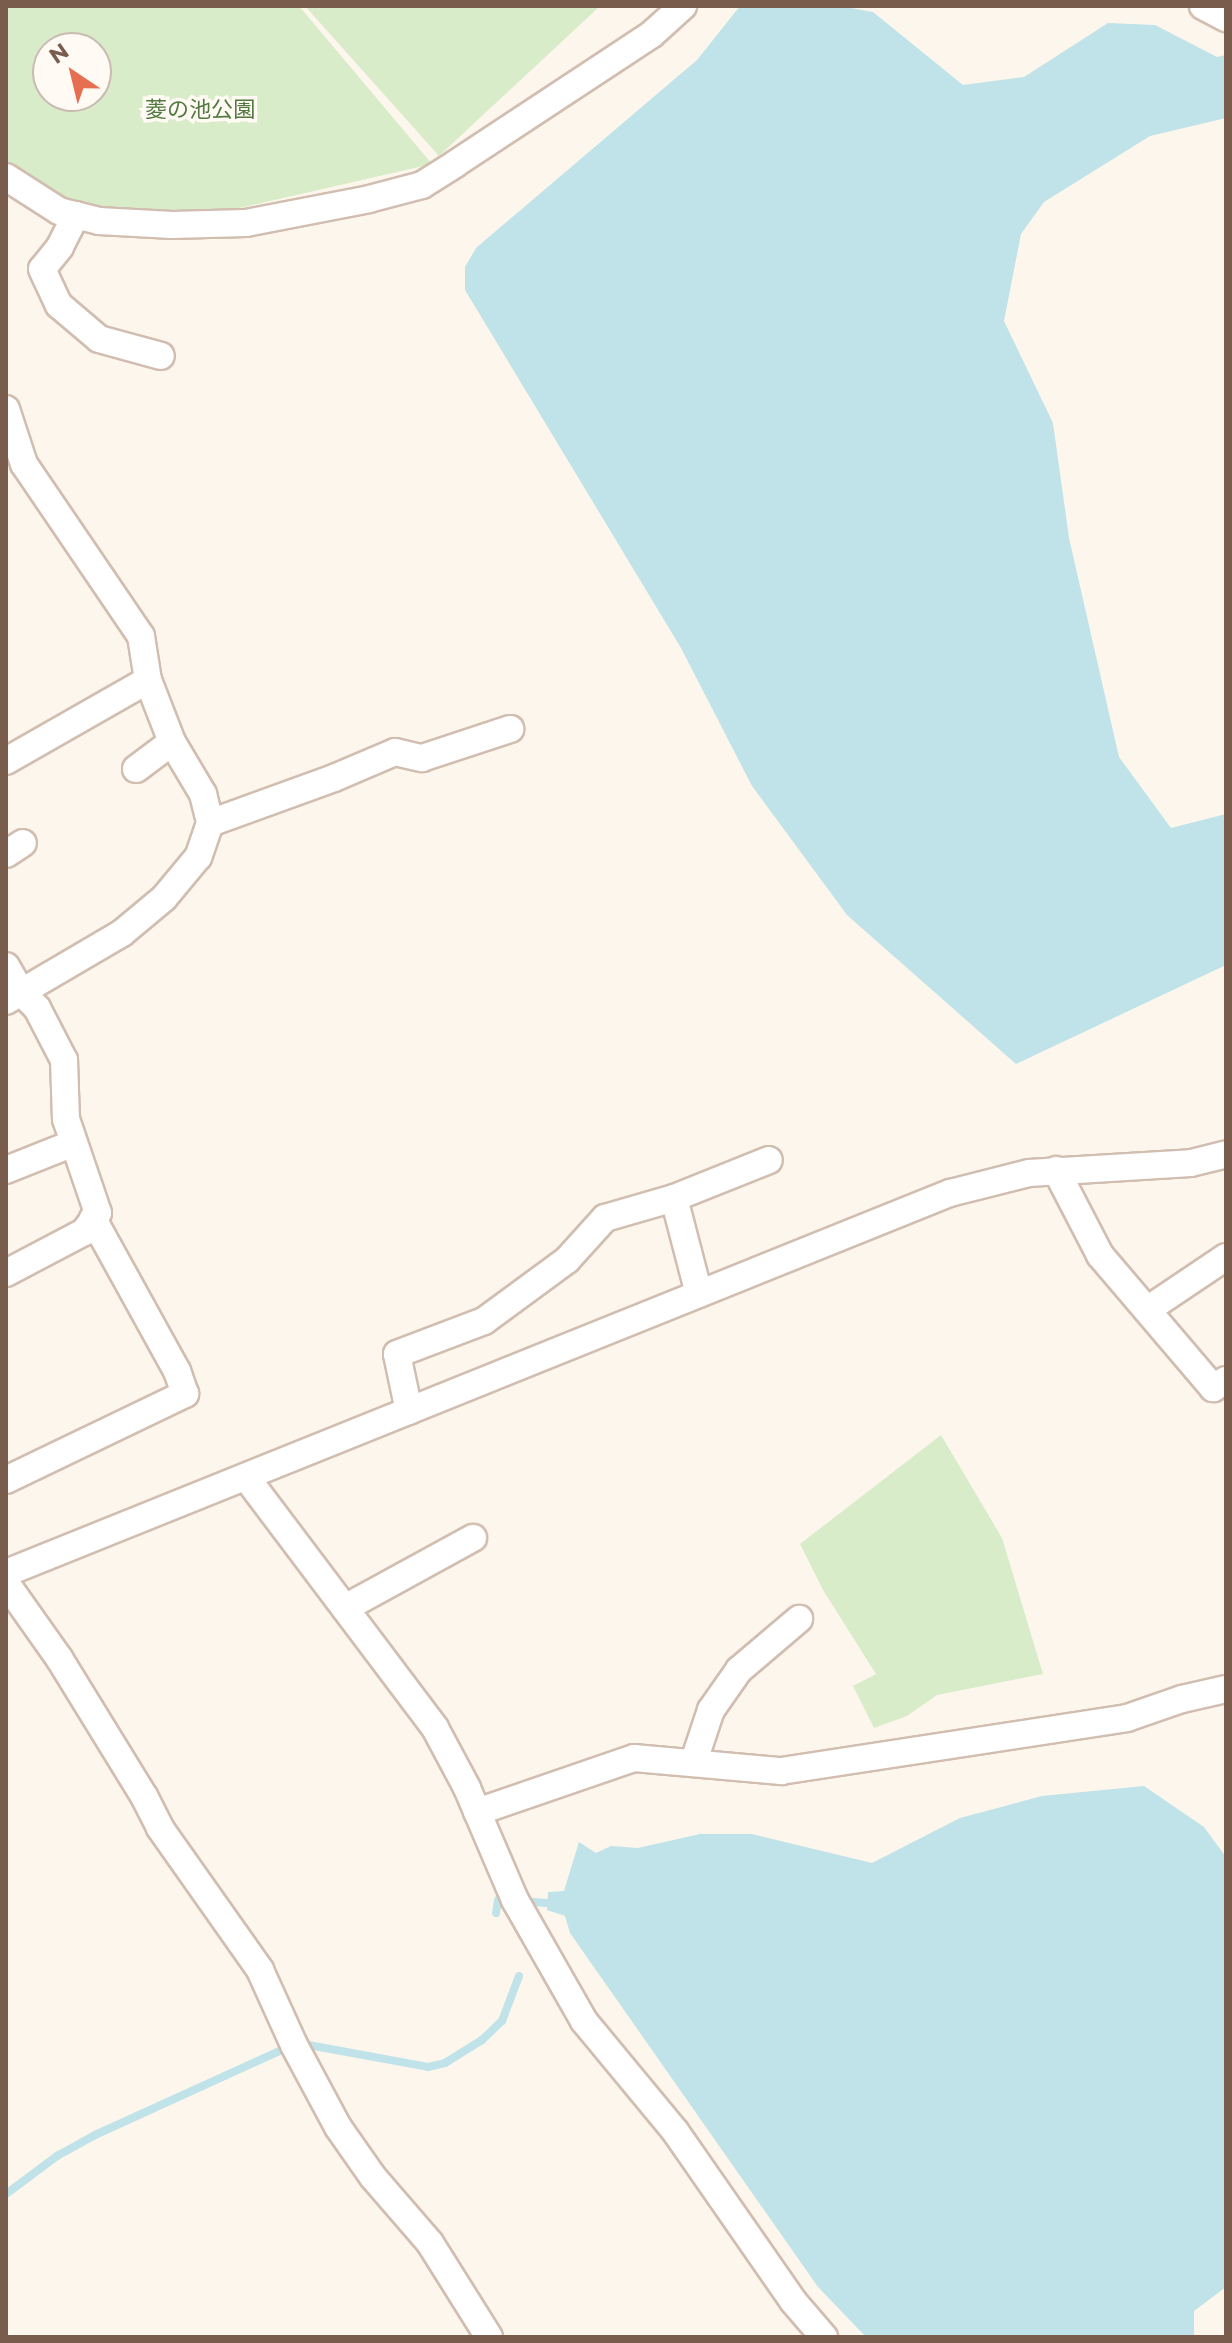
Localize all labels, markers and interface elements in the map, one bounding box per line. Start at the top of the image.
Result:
north arrow [32,32,112,112]
text: N [44,37,74,70]
park label: 菱の池公園 [145,97,255,123]

